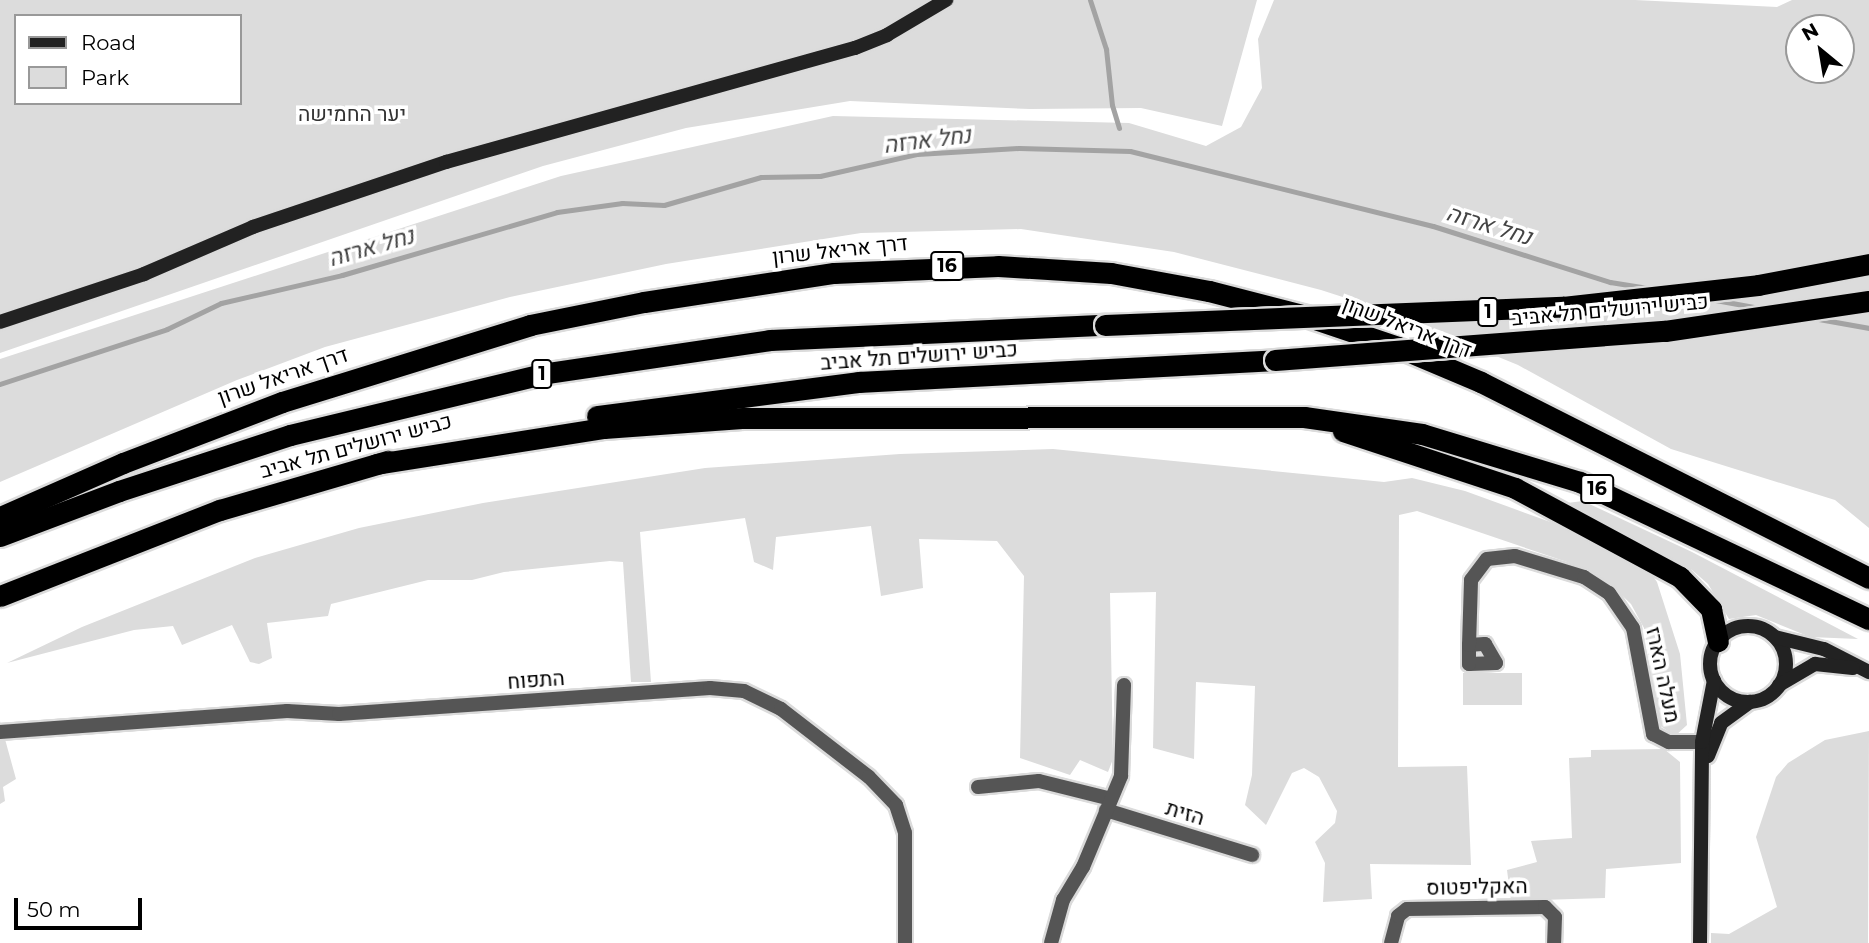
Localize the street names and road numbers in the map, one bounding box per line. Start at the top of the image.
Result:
street label: דרך אריאל שרון [771,230,909,270]
road number: 16 [930,250,964,282]
street label: כביש ירושלים תל אביב [1510,289,1710,331]
street label: דרך אריאל שרון [1339,291,1475,363]
road number: 1 [1476,296,1500,328]
street label: כביש ירושלים תל אביב [820,337,1018,375]
street label: דרך אריאל שרון [214,342,352,410]
road number: 1 [530,358,554,390]
street label: כביש ירושלים תל אביב [257,408,455,484]
road number: 16 [1580,474,1614,504]
street label: מעלה הארז [1641,625,1685,725]
street label: התפוח [506,665,566,695]
street label: הזית [1163,795,1207,831]
street label: האקליפטוס [1426,874,1528,900]

